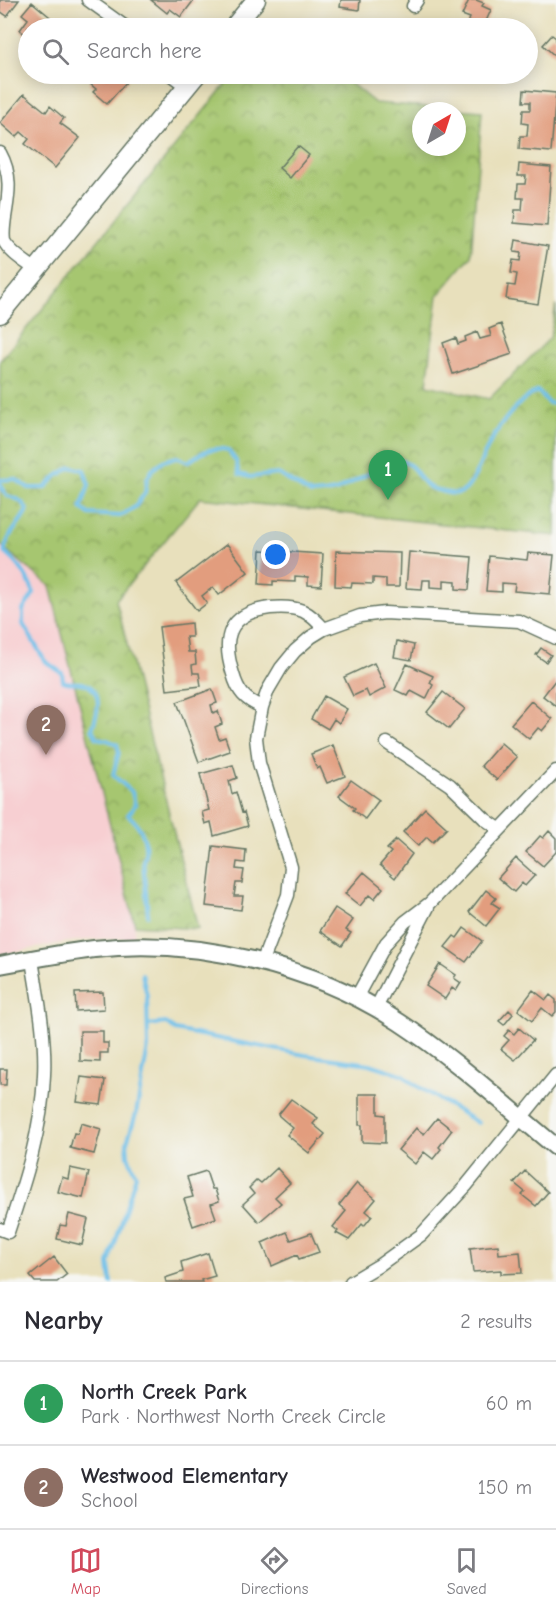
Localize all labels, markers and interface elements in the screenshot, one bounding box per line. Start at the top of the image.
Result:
search box [18,18,538,84]
icon: search [39,35,72,68]
text: Search here [87,38,202,64]
north arrow [412,102,466,156]
pin: 1 [368,450,408,500]
your location [261,540,290,569]
pin: 2 [26,706,66,755]
text: Nearby [24,1306,103,1336]
text: 2 results [460,1310,532,1333]
text: North Creek Park [81,1379,247,1405]
text: 1 [40,1392,47,1415]
text: 60 m [486,1392,532,1415]
text: Park · Northwest North Creek Circle [81,1405,386,1428]
text: Westwood Elementary [81,1463,288,1489]
text: 2 [39,1476,48,1499]
text: 150 m [478,1476,532,1499]
text: School [81,1489,138,1512]
tab: Map [69,1544,102,1598]
tab: Directions [241,1544,308,1598]
tab: Saved [447,1544,487,1598]

